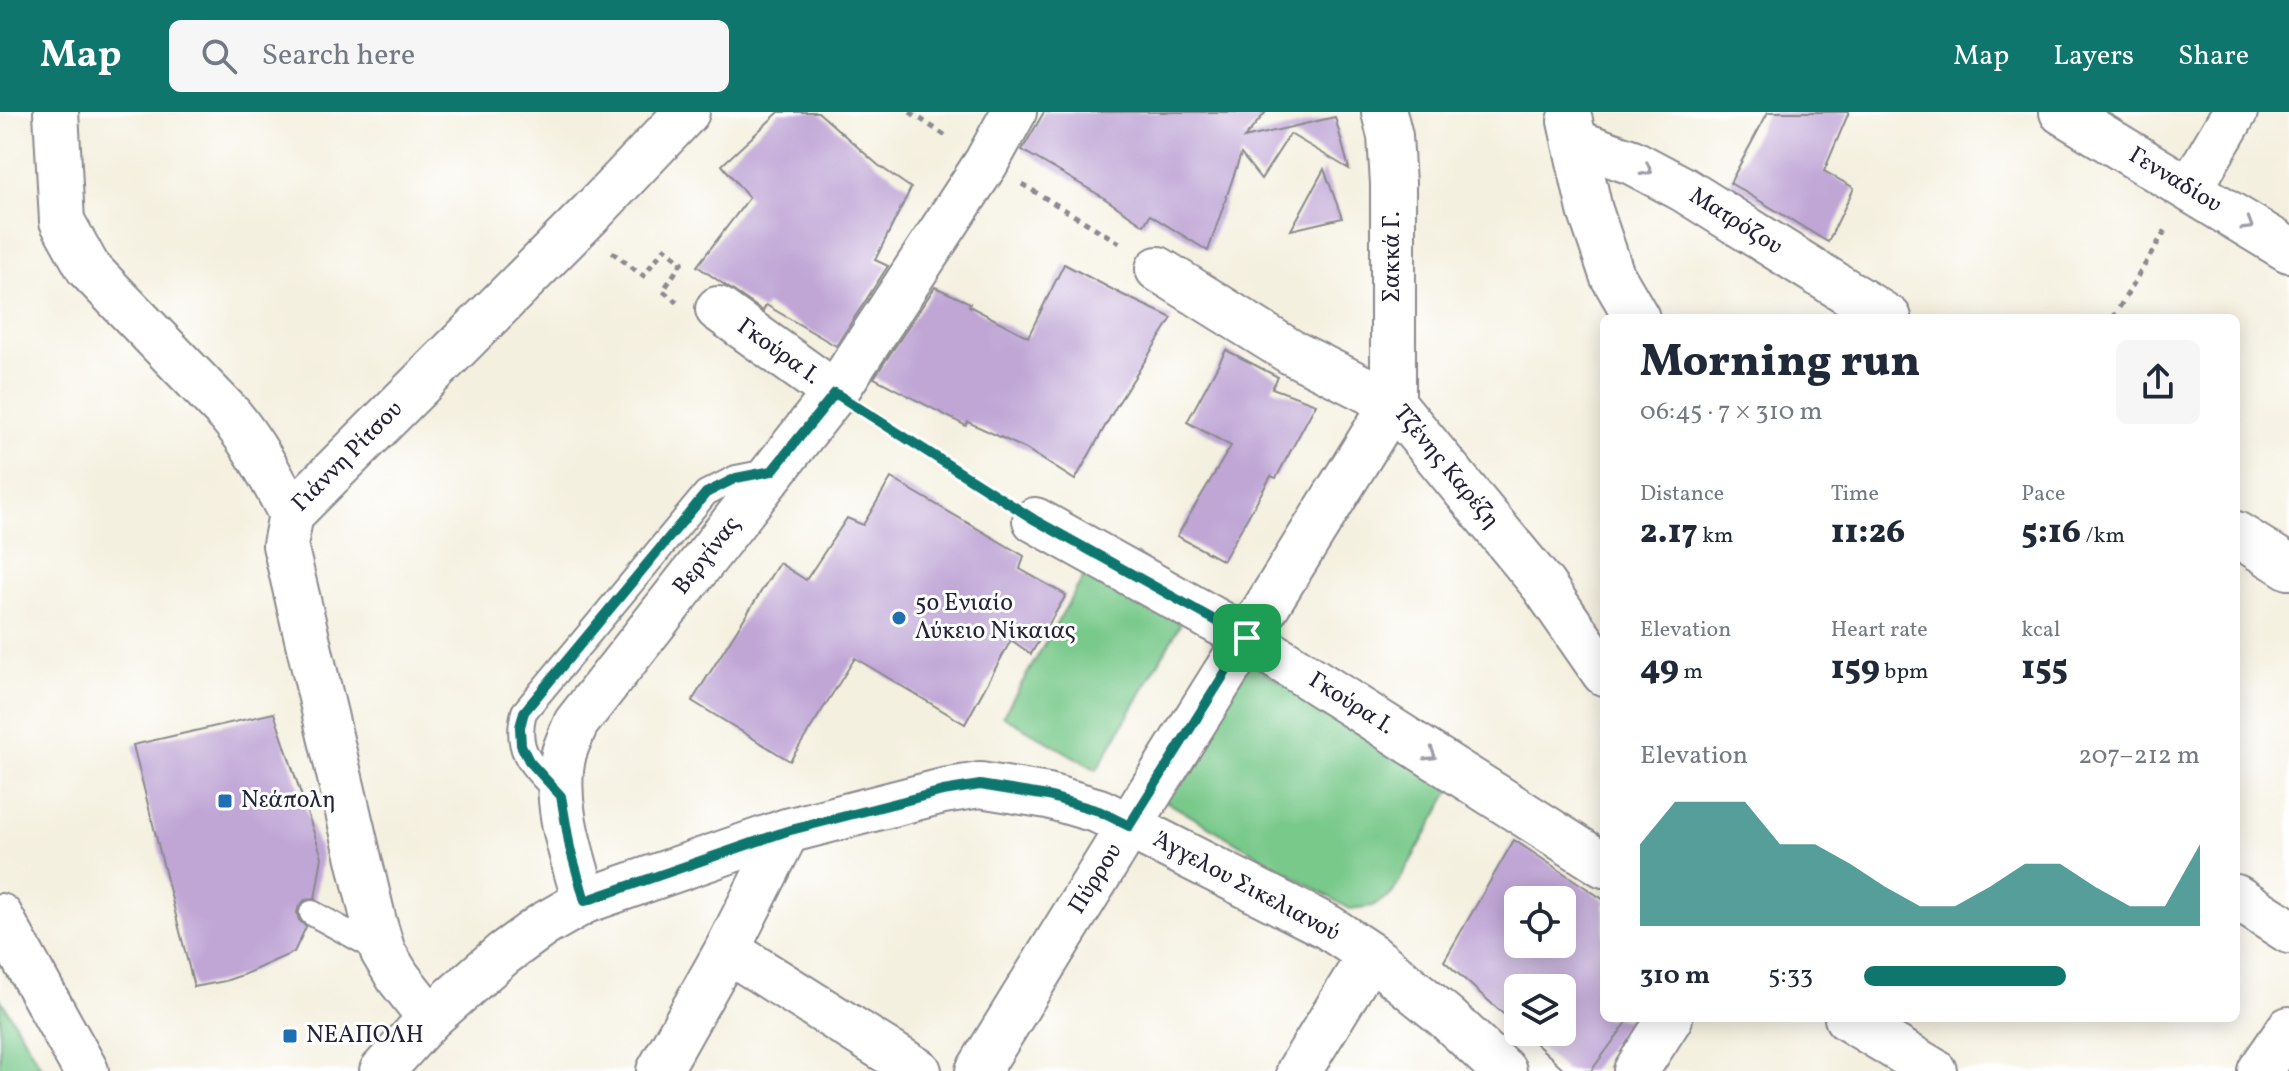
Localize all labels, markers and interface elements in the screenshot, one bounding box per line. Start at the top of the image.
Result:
search box [169,20,729,92]
text: Map [40,30,121,83]
icon: search [197,34,241,78]
text: Search here [261,35,415,77]
text: Map [1953,37,2009,76]
text: Layers [2053,37,2134,76]
text: Share [2178,37,2249,76]
street label: Γενναδίου [2122,139,2228,222]
one-way arrow [1639,161,1653,176]
street label: Ματρόζου [1682,180,1789,264]
street label: Σακκά Γ. [1376,211,1410,303]
one-way arrow [2239,215,2254,231]
street label: Γκούρα Ι. [730,311,827,394]
text: Morning run [1640,333,1920,394]
button: share [2116,340,2200,424]
street label: Γιάννη Ρίτσου [285,394,411,520]
text: 06:45 · 7 × 310 m [1640,394,1823,430]
street label: Τζένης Καρέζη [1385,398,1507,536]
text: Distance [1640,479,1724,510]
text: Time [1831,479,1879,510]
text: Pace [2021,479,2065,510]
street label: Βεργίνας [665,509,749,603]
text: 2.17 [1640,510,1698,557]
text: 11:26 [1831,510,1905,557]
text: 5:16 [2021,510,2081,557]
text: km [1698,521,1734,552]
text: /km [2081,521,2125,552]
place label: 5ο Ενιαίο Λύκειο Νίκαιας [915,587,1076,649]
pin [1213,604,1281,672]
marker: 5ο Ενιαίο Λύκειο Νίκαιας [890,609,908,627]
text: Elevation [1640,615,1731,646]
text: Heart rate [1831,615,1928,646]
text: kcal [2021,615,2060,646]
icon: arrive [1225,616,1269,660]
text: 49 [1640,646,1679,693]
text: 159 [1831,646,1880,693]
text: 155 [2021,646,2068,693]
text: m [1679,657,1703,688]
text: bpm [1880,657,1928,688]
street label: Γκούρα Ι. [1302,664,1400,744]
text: Elevation [1640,738,1748,774]
text: 207–212 m [2078,738,2200,774]
one-way arrow [1422,745,1437,760]
place label: Νεάπολη [241,784,336,818]
marker: Νεάπολη [216,792,234,810]
street label: Άγγελου Σικελιανού [1147,823,1345,951]
street label: Πύρρου [1061,837,1131,921]
map controls [1504,886,1576,1046]
button: locate [1504,886,1576,958]
text: 310 m [1640,958,1710,994]
text: 5:33 [1768,958,1813,994]
button: layers [1504,974,1576,1046]
place label: ΝΕΑΠΟΛΗ [306,1019,424,1053]
marker: ΝΕΑΠΟΛΗ [281,1027,299,1045]

